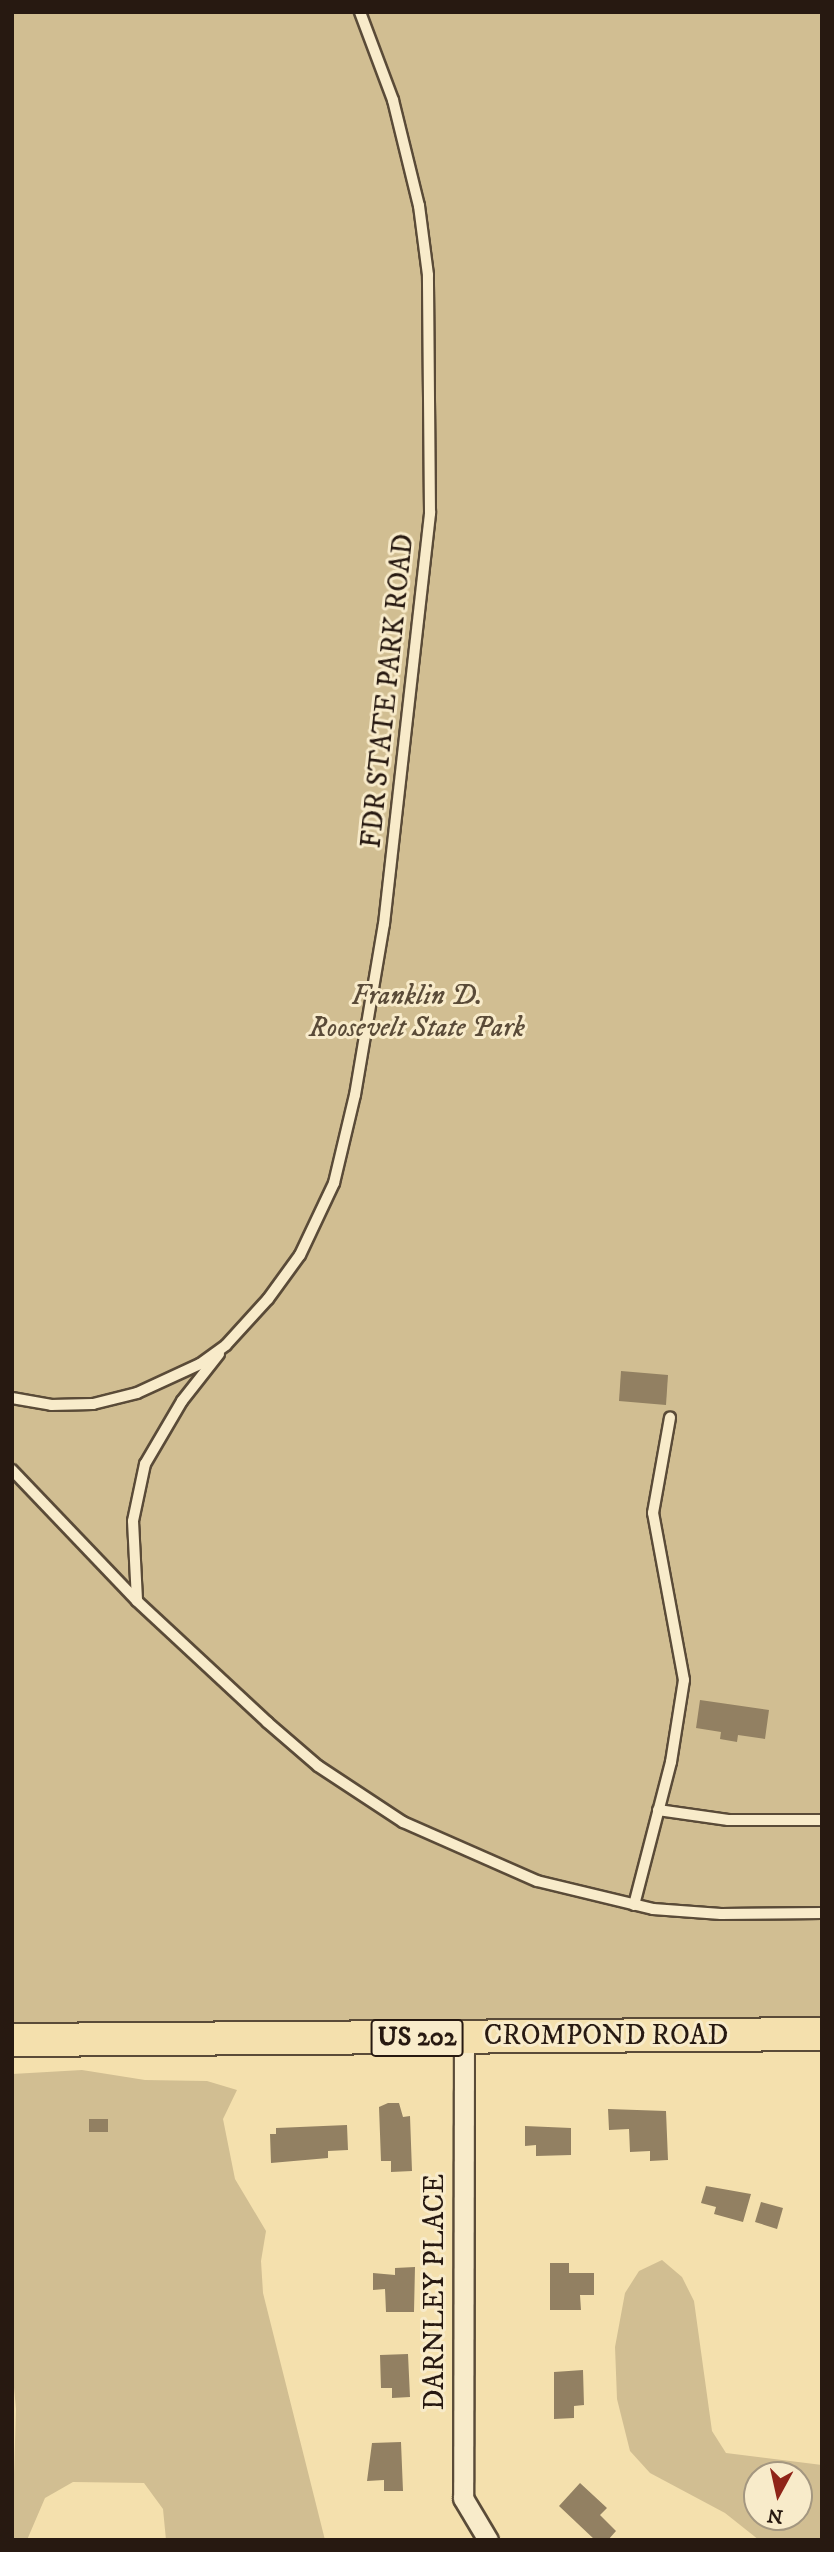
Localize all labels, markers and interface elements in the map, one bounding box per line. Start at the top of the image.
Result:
street label: FDR STATE PARK ROAD [355,532,421,850]
park label: Franklin D. Roosevelt State Park [309,979,525,1045]
road number: US 202 [370,2016,464,2060]
street label: CROMPOND ROAD [484,2019,728,2053]
street label: DARNLEY PLACE [418,2174,452,2410]
north arrow [743,2461,813,2531]
text: N [766,2503,785,2528]

